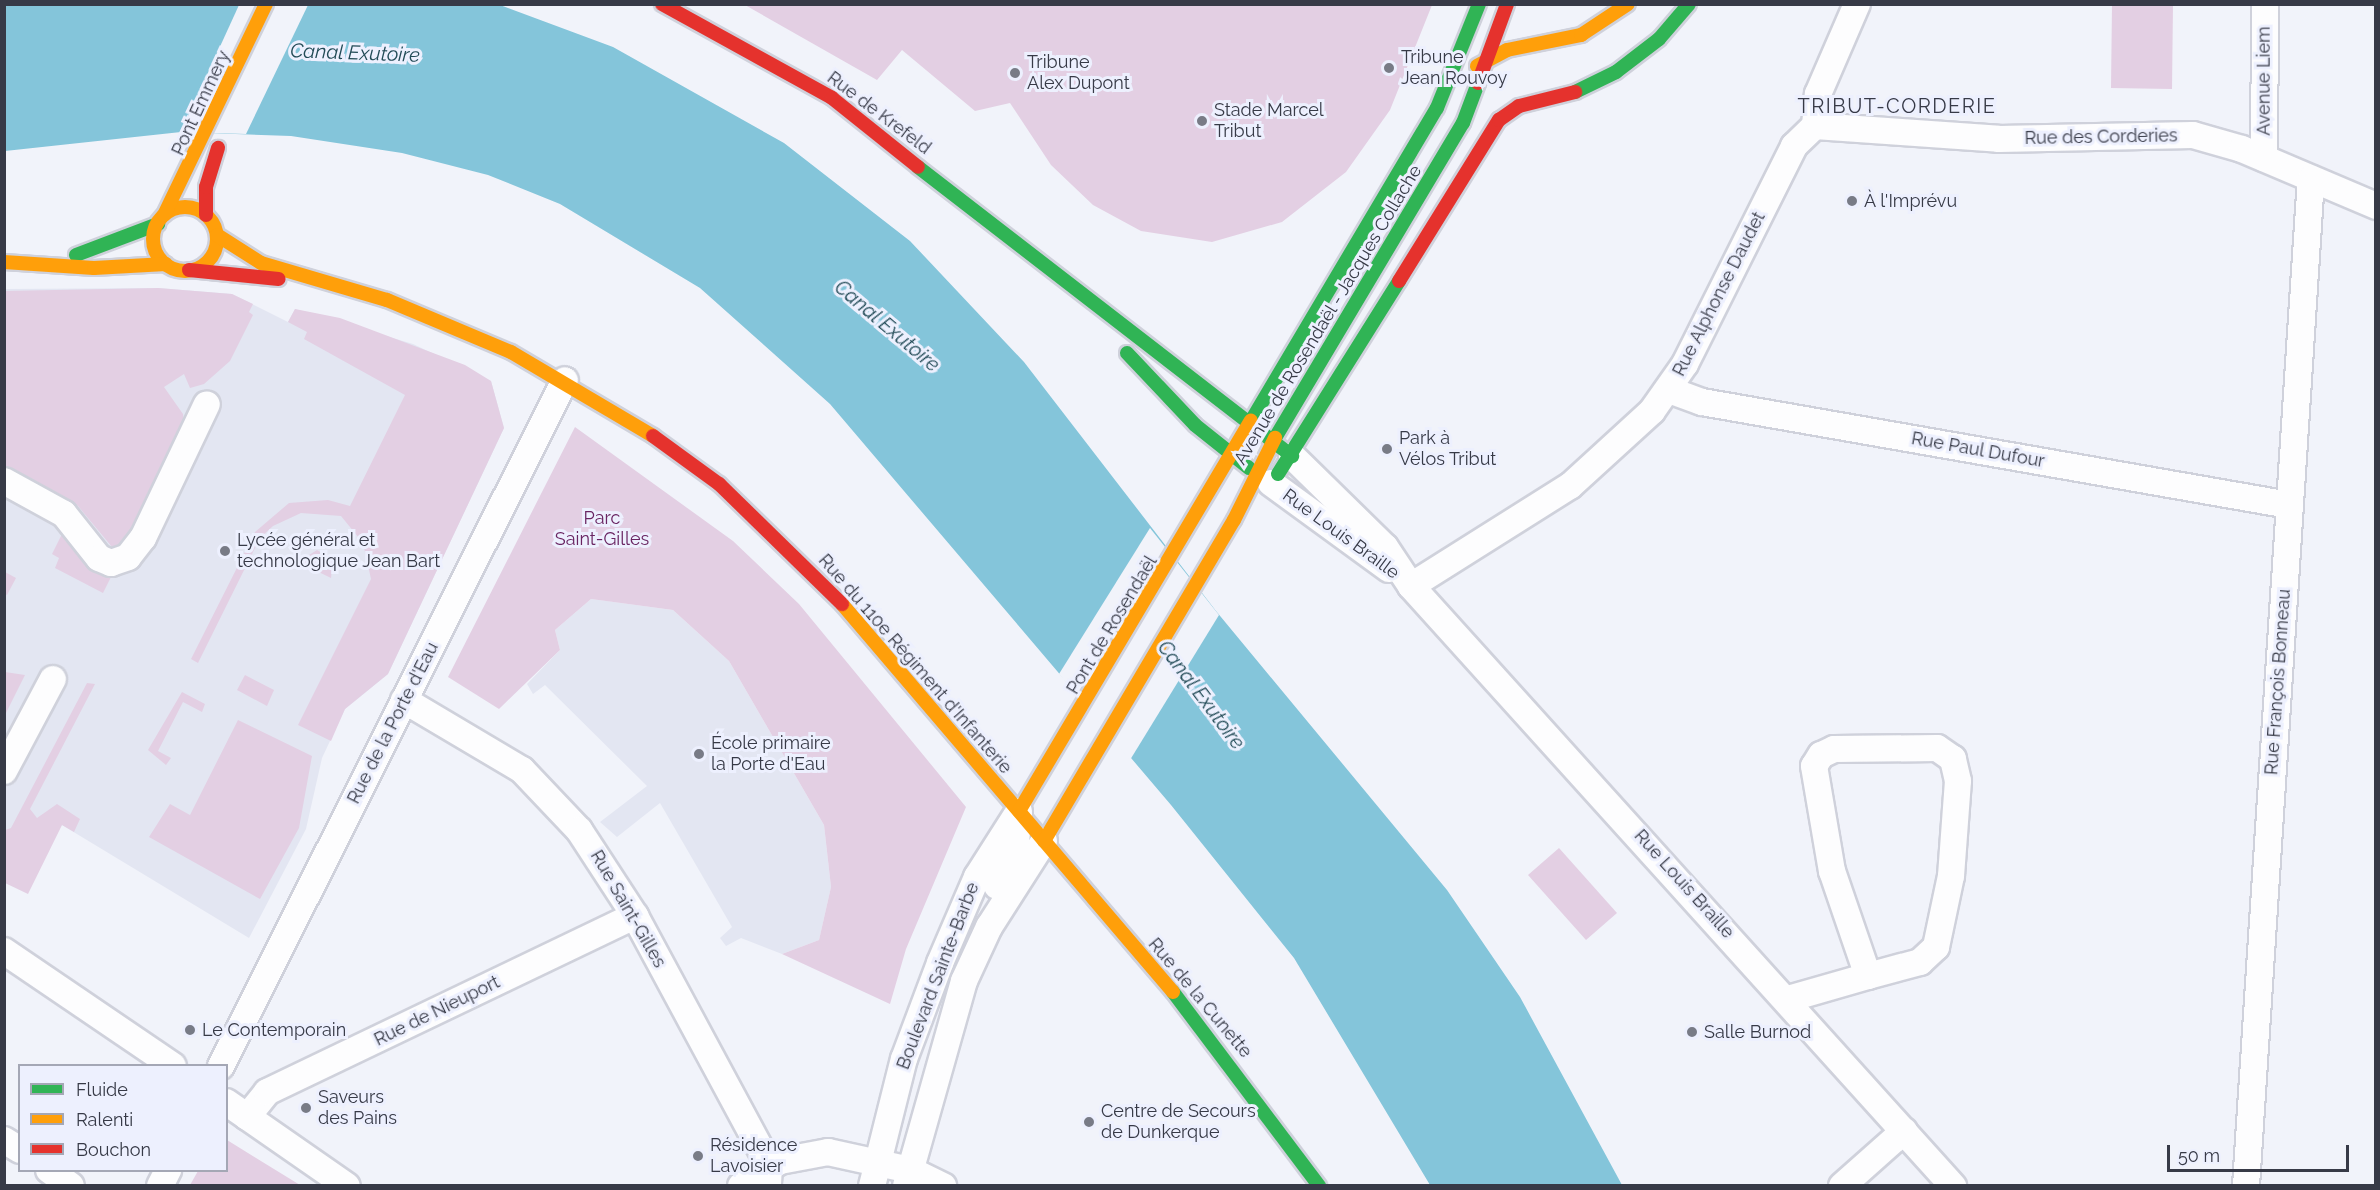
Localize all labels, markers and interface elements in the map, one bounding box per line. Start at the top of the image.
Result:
street label: Avenue Liem [2253,26,2275,136]
water label: Canal Exutoire [289,39,421,67]
street label: Pont Emmery [167,47,235,159]
place label: Tribune Jean Rouvoy [1401,47,1507,90]
place label: Tribune Alex Dupont [1027,52,1130,94]
marker: Tribune Jean Rouvoy [1382,61,1396,75]
marker: Tribune Alex Dupont [1008,66,1022,80]
street label: Rue de Krefeld [823,67,935,159]
district label: TRIBUT-CORDERIE [1798,94,1996,118]
place label: Stade Marcel Tribut [1214,100,1324,142]
marker: Stade Marcel Tribut [1195,114,1209,128]
street label: Rue des Corderies [2024,125,2178,149]
street label: Avenue de Rosendaël - Jacques Collache [1229,161,1427,469]
place label: À l'Imprévu [1864,190,1958,212]
marker: À l'Imprévu [1845,194,1859,208]
street label: Rue Alphonse Daudet [1668,208,1770,380]
water label: Canal Exutoire [829,275,945,377]
place label: Park à Vélos Tribut [1399,428,1497,470]
street label: Rue Paul Dufour [1909,428,2047,472]
marker: Park à Vélos Tribut [1380,442,1394,456]
street label: Rue Louis Braille [1279,484,1403,584]
park label: Parc Saint-Gilles [555,508,649,550]
place label: Lycée général et technologique Jean Bart [237,530,441,572]
marker: Lycée général et technologique Jean Bart [218,544,232,558]
street label: Rue du 110e Régiment d'Infanterie [814,550,1016,778]
street label: Pont de Rosendaël [1062,552,1162,698]
street label: Rue François Bonneau [2261,588,2295,776]
water label: Canal Exutoire [1152,636,1250,754]
street label: Rue de la Porte d'Eau [343,639,443,807]
place label: École primaire la Porte d'Eau [711,733,830,776]
marker: École primaire la Porte d'Eau [692,747,706,761]
street label: Rue Louis Braille [1630,825,1738,943]
street label: Rue Saint-Gilles [586,846,670,972]
street label: Boulevard Sainte-Barbe [892,879,984,1073]
street label: Rue de la Cunette [1144,934,1256,1062]
street label: Rue de Nieuport [371,971,503,1051]
place label: Le Contemporain [202,1019,346,1041]
place label: Salle Burnod [1704,1021,1811,1043]
marker: Le Contemporain [183,1023,197,1037]
marker: Salle Burnod [1685,1025,1699,1039]
legend [18,1064,228,1172]
text: Fluide [76,1079,128,1100]
place label: Saveurs des Pains [318,1087,397,1130]
marker: Saveurs des Pains [299,1101,313,1115]
place label: Centre de Secours de Dunkerque [1101,1101,1256,1144]
text: Ralenti [76,1109,133,1130]
marker: Centre de Secours de Dunkerque [1082,1115,1096,1129]
scale bar [2170,1133,2352,1171]
place label: Résidence Lavoisier [710,1135,797,1178]
text: Bouchon [76,1139,151,1160]
text: 50 m [2178,1145,2220,1166]
marker: Résidence Lavoisier [691,1149,705,1163]

